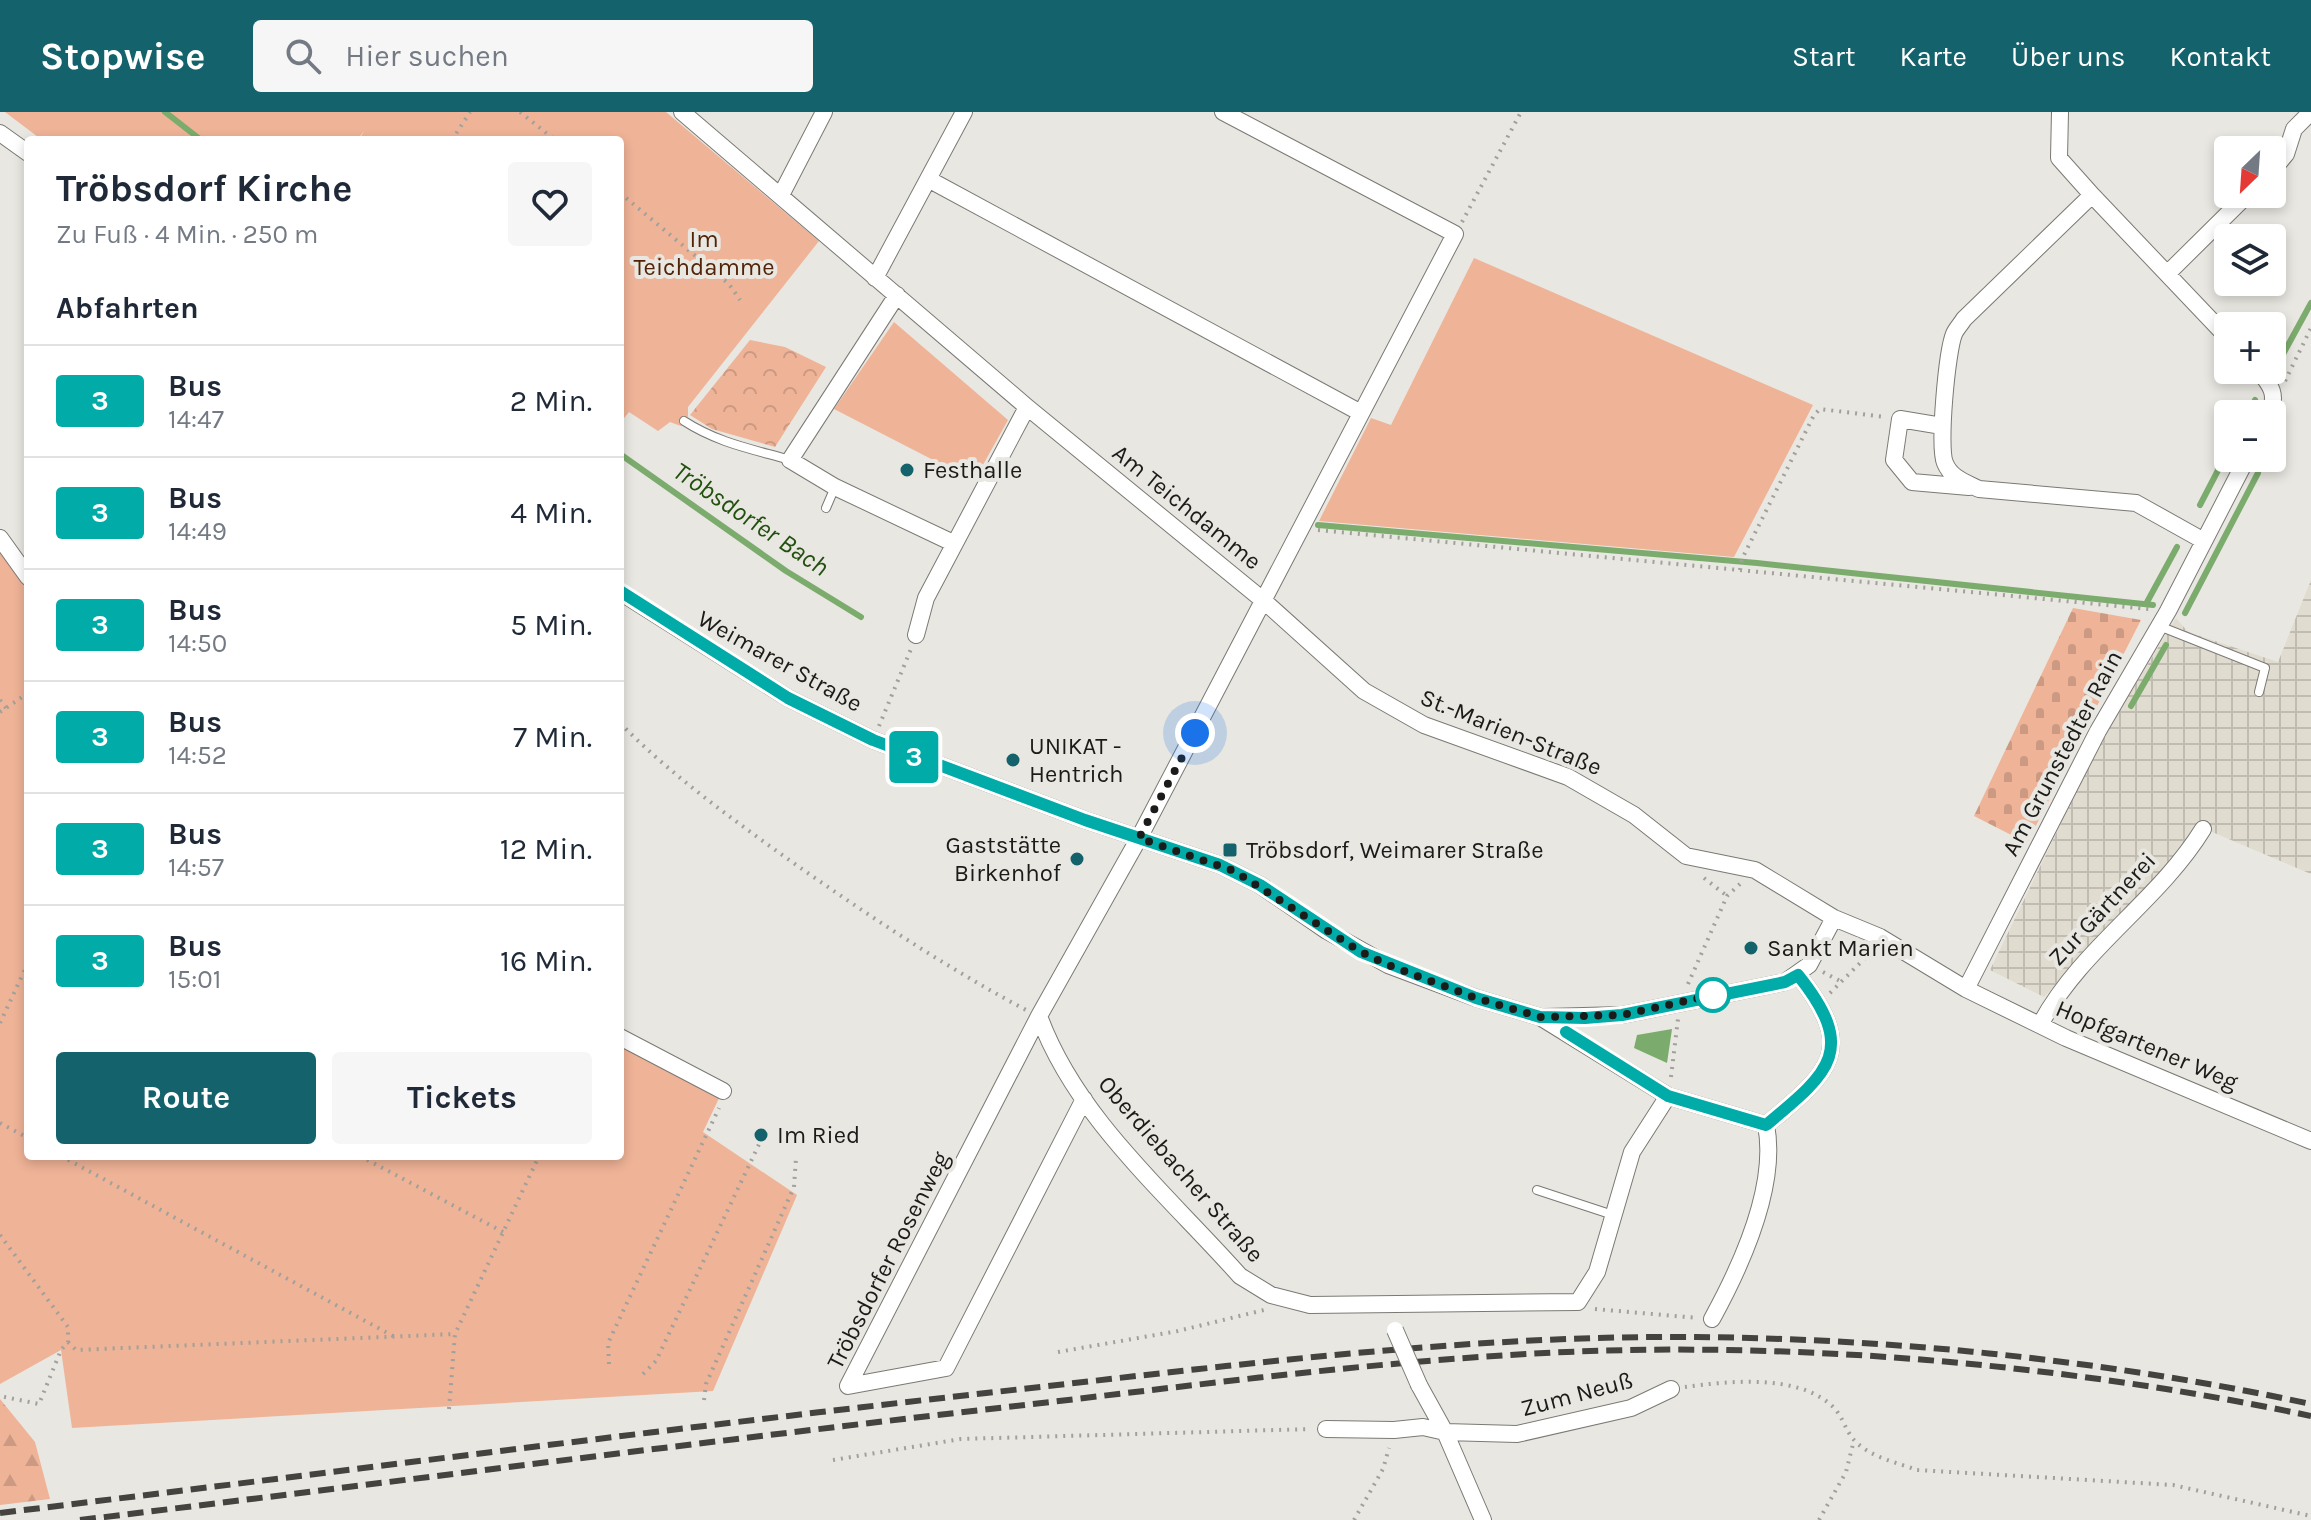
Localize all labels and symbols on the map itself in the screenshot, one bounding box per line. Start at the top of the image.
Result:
north arrow [2214,136,2286,208]
park label: Im Teichdamme [633,225,775,281]
street label: Am Teichdamme [1107,438,1267,576]
water label: Tröbsdorfer Bach [667,455,835,583]
place label: Festhalle [923,456,1022,484]
marker: Festhalle [898,461,916,479]
street label: Weimarer Straße [693,604,867,718]
street label: Am Grunstedter Rain [1996,646,2128,860]
street label: St.-Marien-Straße [1416,683,1606,781]
your location [1175,713,1215,753]
line badge: 3 [888,731,940,783]
place label: UNIKAT - Hentrich [1029,732,1124,788]
marker: UNIKAT - Hentrich [1004,751,1022,769]
place label: Gaststätte Birkenhof [945,831,1062,887]
place label: Tröbsdorf, Weimarer Straße [1246,836,1544,864]
marker: Tröbsdorf, Weimarer Straße [1221,841,1239,859]
street label: Zur Gärtnerei [2043,847,2161,971]
marker: Gaststätte Birkenhof [1068,850,1086,868]
place label: Sankt Marien [1767,934,1914,962]
marker: Sankt Marien [1742,939,1760,957]
unlabelled marker [1696,978,1730,1012]
street label: Hopfgartener Weg [2052,994,2243,1096]
street label: Oberdiebacher Straße [1092,1070,1270,1268]
place label: Im Ried [777,1121,860,1149]
marker: Im Ried [752,1126,770,1144]
street label: Tröbsdorfer Rosenweg [821,1146,955,1373]
street label: Zum Neuß [1518,1366,1636,1422]

